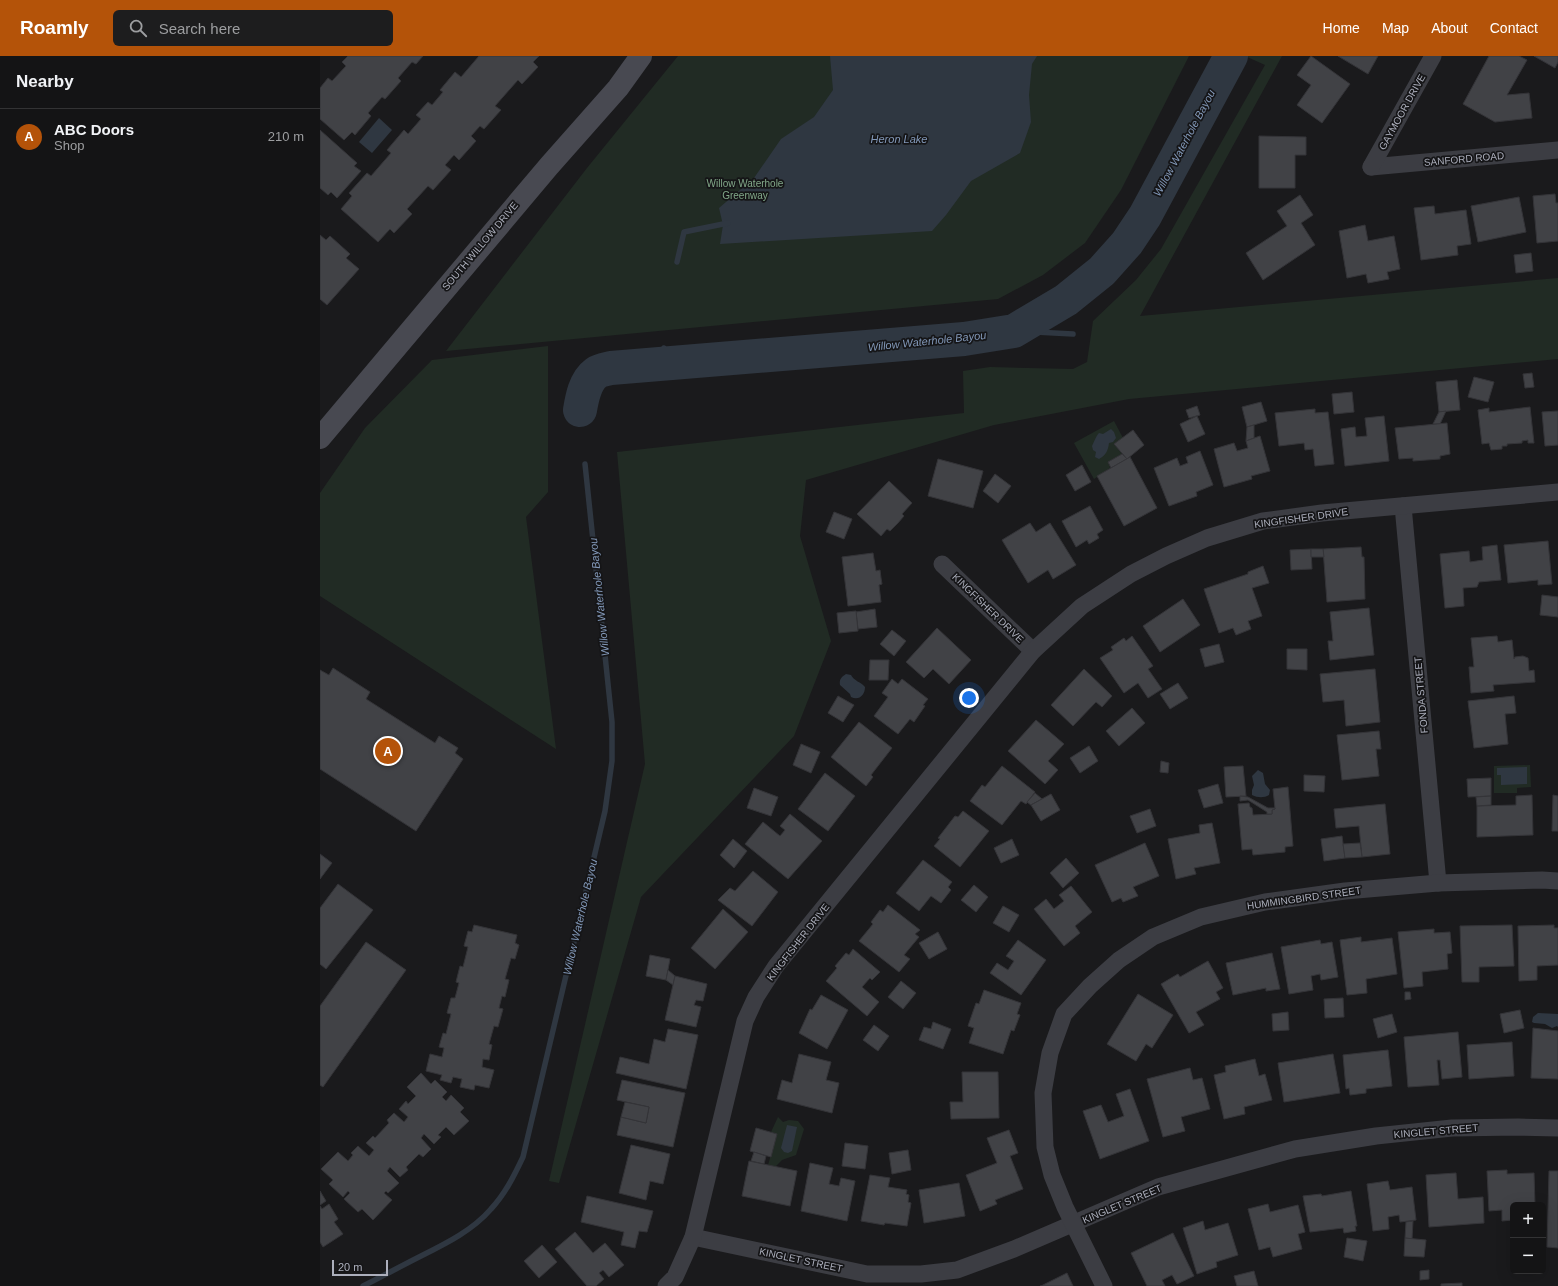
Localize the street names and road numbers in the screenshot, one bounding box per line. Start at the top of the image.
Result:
street label: GAYMOOR DRIVE [1377,72,1428,152]
street label: SANFORD ROAD [1423,150,1505,168]
street label: SOUTH WILLOW DRIVE [440,199,520,292]
street label: KINGFISHER DRIVE [1253,506,1349,530]
street label: KINGFISHER DRIVE [950,571,1026,645]
street label: FONDA STREET [1412,656,1430,734]
street label: HUMMINGBIRD STREET [1246,885,1362,911]
street label: KINGFISHER DRIVE [765,901,832,983]
street label: KINGLET STREET [1393,1122,1479,1140]
street label: KINGLET STREET [1081,1182,1163,1226]
street label: KINGLET STREET [758,1246,844,1274]

